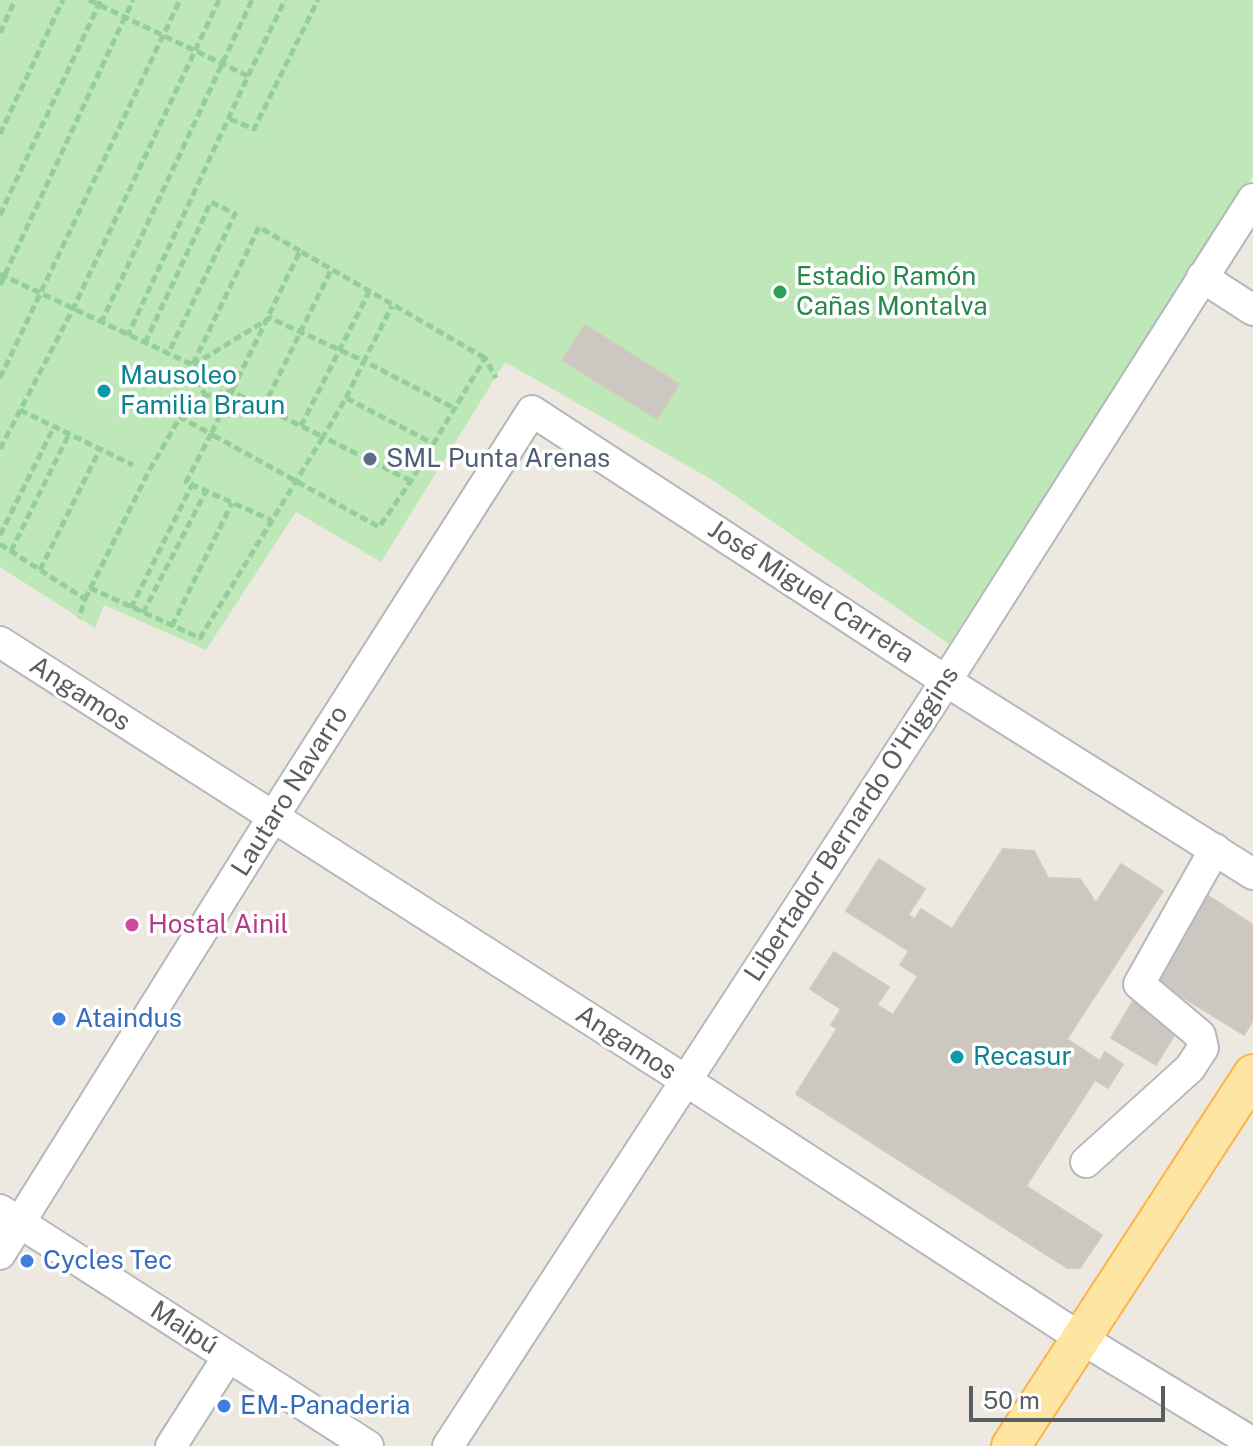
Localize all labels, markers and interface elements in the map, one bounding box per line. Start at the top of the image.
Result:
place label: Estadio Ramón Cañas Montalva [796,261,988,322]
marker: Estadio Ramón Cañas Montalva [771,283,789,301]
place label: Mausoleo Familia Braun [120,360,285,422]
marker: Mausoleo Familia Braun [95,382,113,400]
place label: SML Punta Arenas [386,443,610,475]
marker: SML Punta Arenas [361,450,379,468]
street label: José Miguel Carrera [702,514,920,670]
street label: Angamos [24,650,136,738]
street label: Libertador Bernardo O'Higgins [738,661,966,987]
street label: Lautaro Navarro [225,700,355,882]
place label: Hostal Ainil [148,909,288,941]
marker: Hostal Ainil [123,916,141,934]
street label: Angamos [570,999,682,1087]
place label: Ataindus [75,1003,182,1035]
marker: Ataindus [50,1010,68,1028]
place label: Recasur [973,1041,1072,1073]
marker: Recasur [948,1048,966,1066]
place label: Cycles Tec [43,1245,172,1277]
marker: Cycles Tec [18,1252,36,1270]
street label: Maipú [144,1295,224,1361]
scale bar [973,1370,1169,1420]
text: 50 m [983,1386,1040,1414]
place label: EM-Panaderia [240,1390,410,1422]
marker: EM-Panaderia [215,1397,233,1415]

